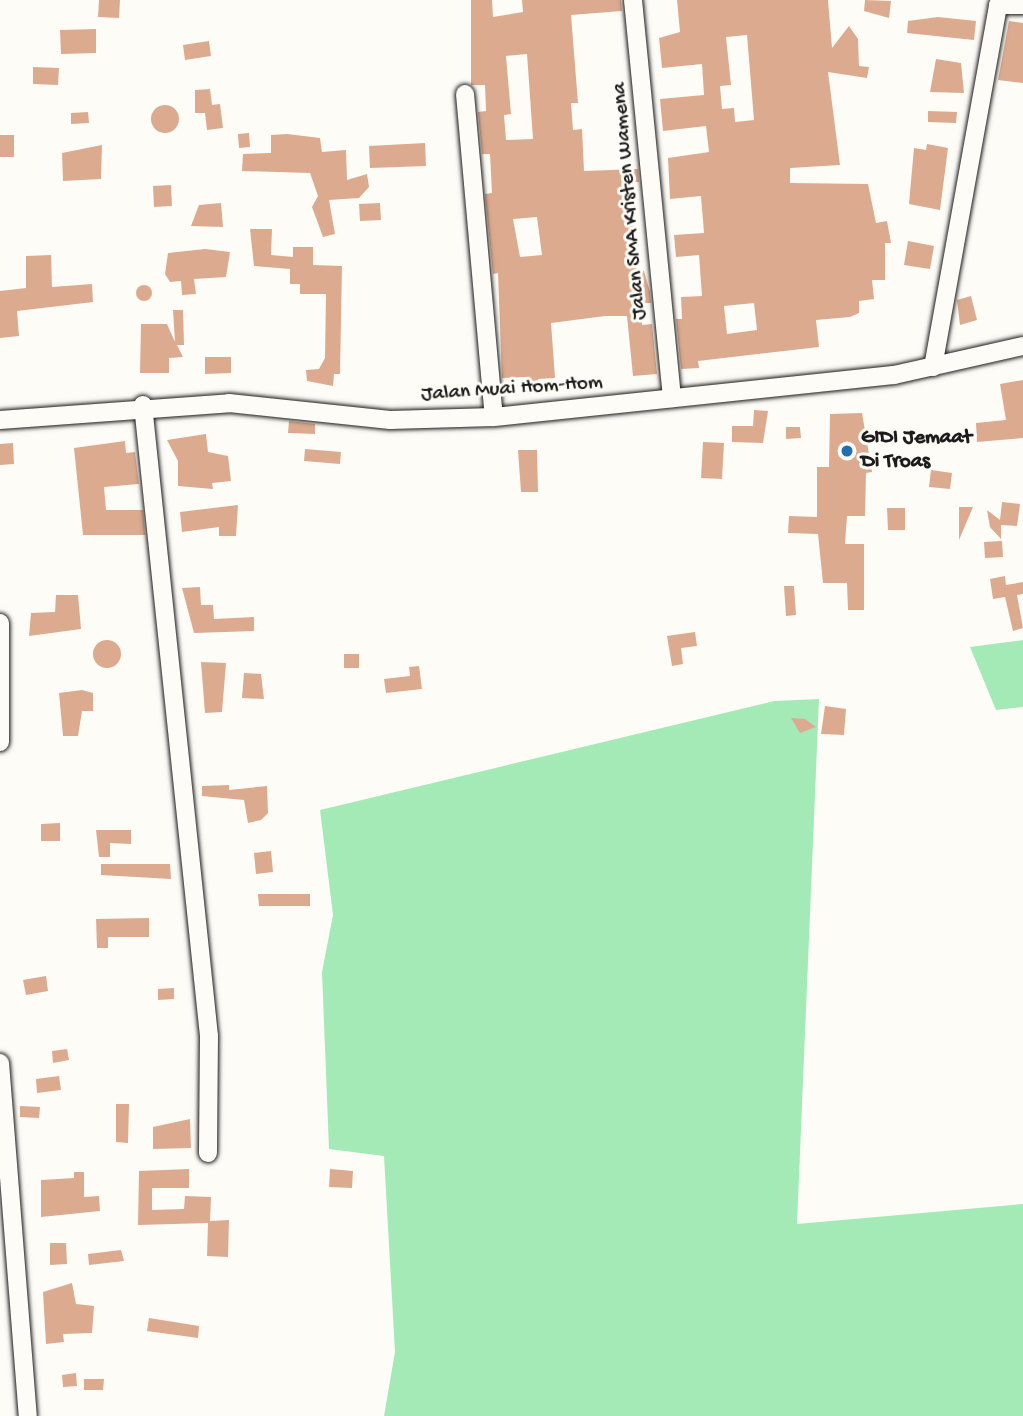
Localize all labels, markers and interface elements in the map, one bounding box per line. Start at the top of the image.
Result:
street label: Jalan SMA Kristen Wamena [608,81,654,321]
street label: Jalan Muai Hom-Hom [420,371,604,409]
place label: GIDI Jemaat Di Troas [861,426,972,476]
marker: GIDI Jemaat Di Troas [839,443,855,459]

